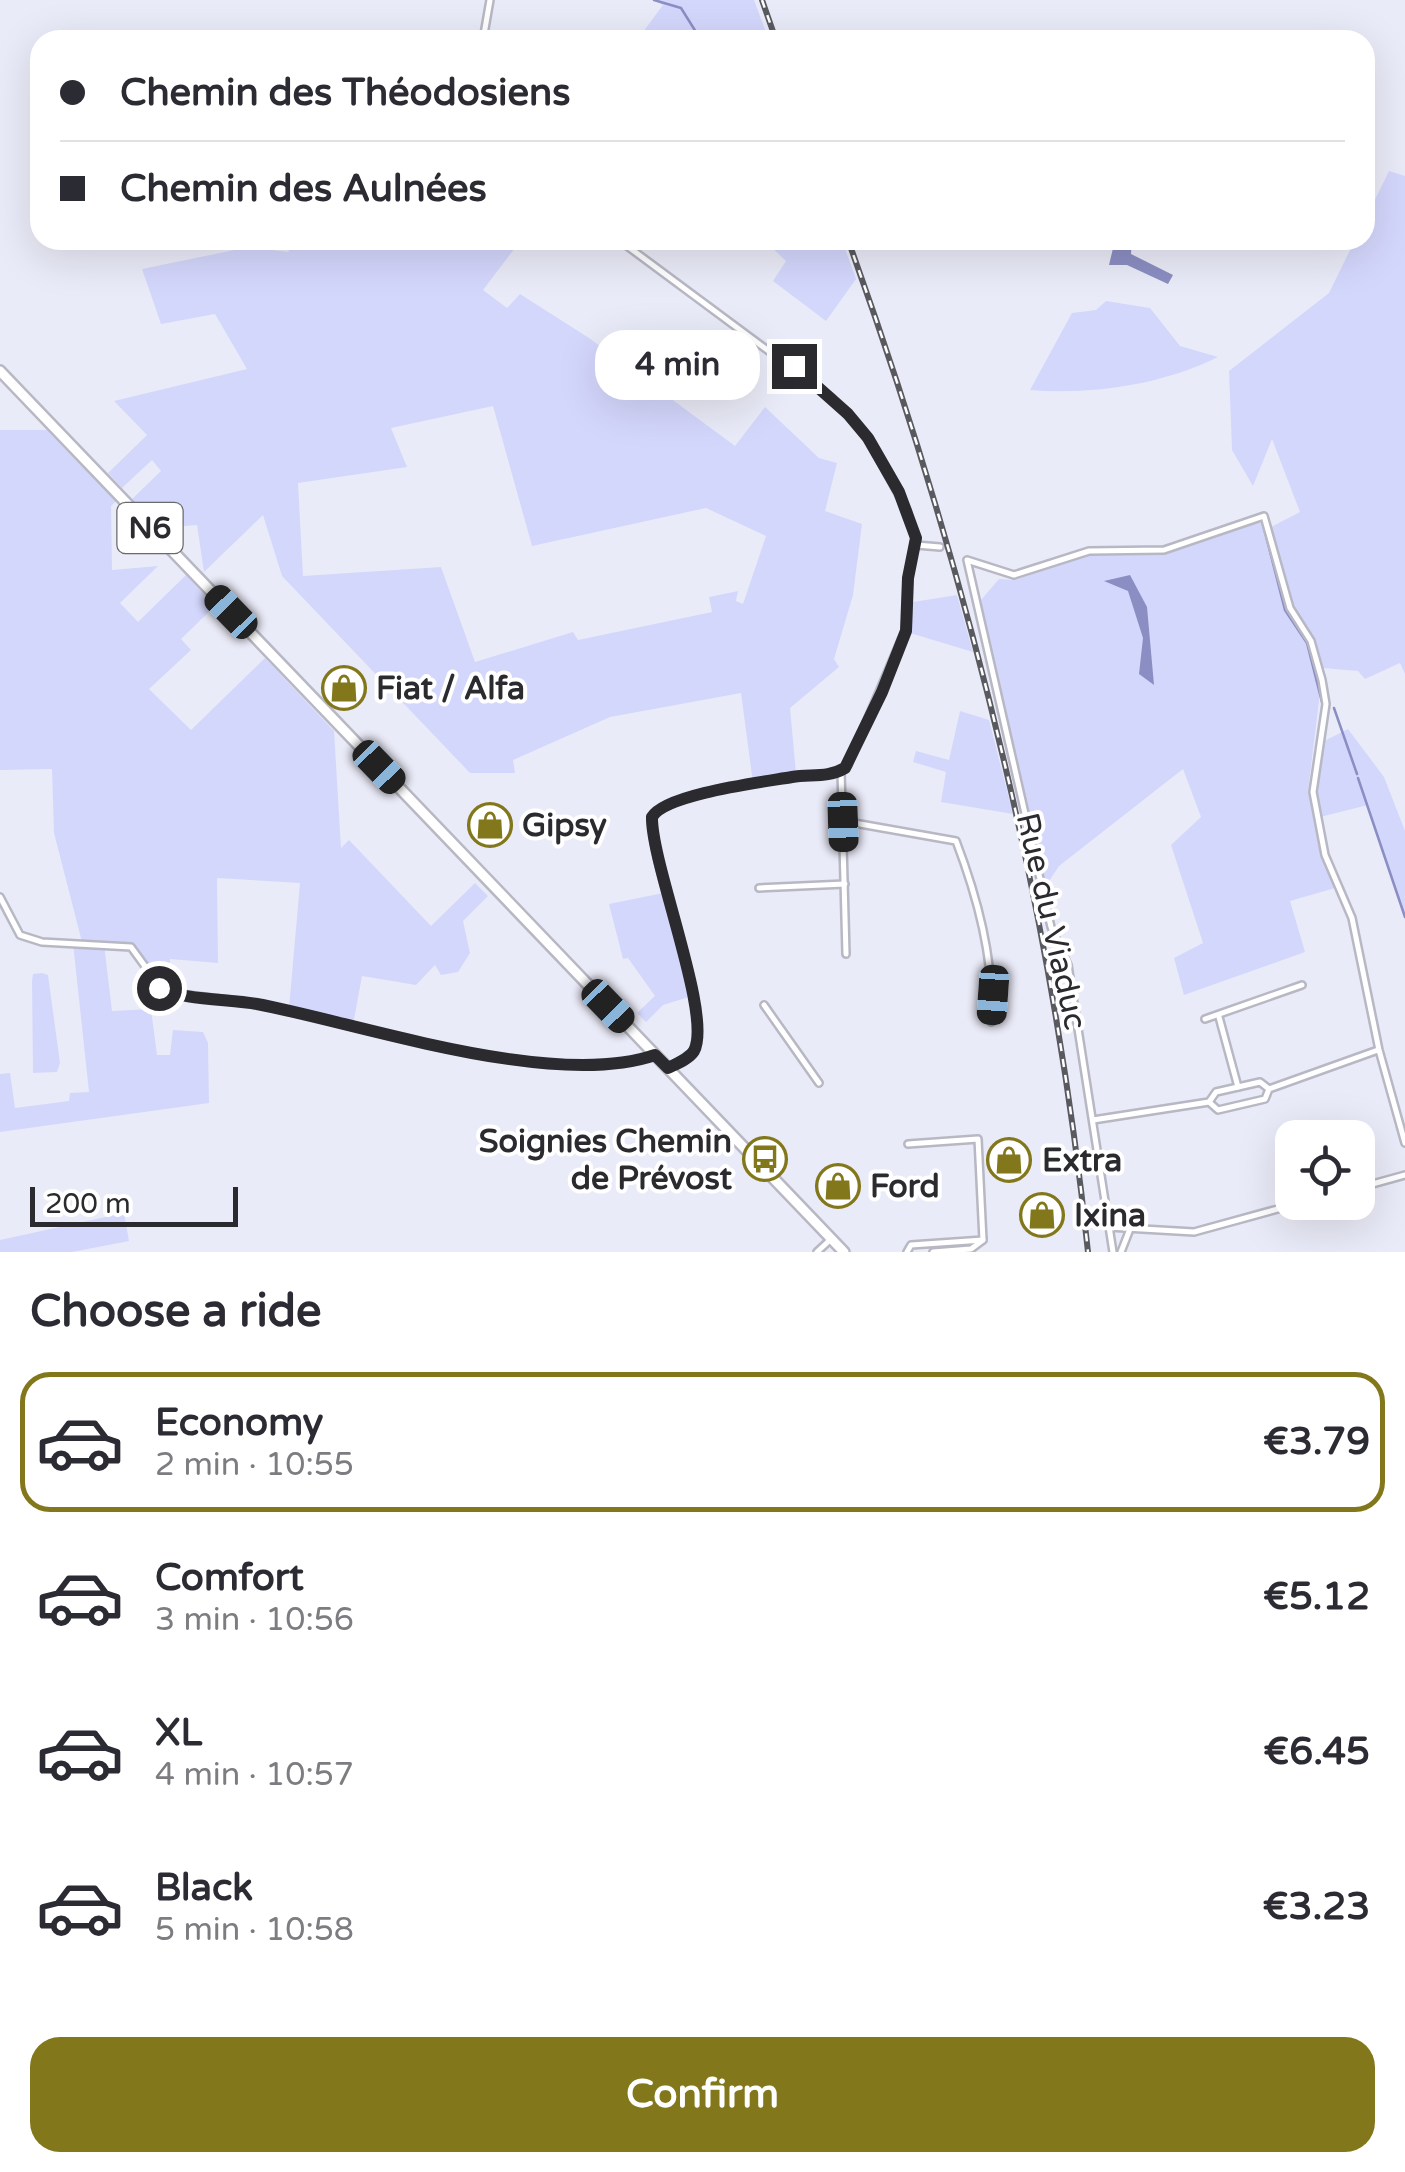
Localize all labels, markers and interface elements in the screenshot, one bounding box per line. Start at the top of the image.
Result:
text: Chemin des Théodosiens [120,70,570,116]
text: Chemin des Aulnées [120,166,487,212]
callout: 4 min [594,331,759,401]
route end [772,344,817,389]
text: 4 min [635,346,720,384]
road number: N6 [118,503,182,553]
car [199,580,263,644]
shop icon: Fiat / Alfa [321,665,367,711]
place label: Fiat / Alfa [376,670,525,708]
car [347,735,411,799]
car [827,791,859,853]
shop icon: Gipsy [467,802,513,848]
place label: Gipsy [522,807,607,845]
street label: Rue du Viaduc [1008,809,1094,1033]
car [976,964,1010,1026]
route start [137,966,182,1011]
car [576,974,640,1038]
map controls [1275,1120,1375,1220]
button: locate [1275,1120,1375,1220]
place label: Soignies Chemin de Prévost [479,1123,733,1198]
bus stop icon: Soignies Chemin de Prévost [742,1136,788,1182]
shop icon: Extra [986,1137,1032,1183]
place label: Extra [1042,1142,1122,1180]
shop icon: Ford [815,1163,861,1209]
place label: Ford [870,1168,940,1206]
scale bar [30,1182,238,1226]
text: 200 m [45,1187,131,1221]
shop icon: Ixina [1019,1192,1065,1238]
place label: Ixina [1074,1197,1146,1235]
text: Choose a ride [30,1285,321,1339]
icon: car [35,1397,125,1487]
text: Economy [155,1400,323,1446]
text: €3.79 [1263,1419,1370,1465]
text: 2 min · 10:55 [155,1446,354,1484]
icon: car [35,1552,125,1642]
text: Comfort [155,1555,304,1601]
text: €5.12 [1263,1574,1370,1620]
text: 3 min · 10:56 [155,1601,354,1639]
icon: car [35,1707,125,1797]
text: XL [155,1710,202,1756]
text: €6.45 [1263,1729,1370,1775]
text: 4 min · 10:57 [155,1756,354,1794]
icon: car [35,1862,125,1952]
text: Black [155,1865,253,1911]
text: €3.23 [1263,1884,1370,1930]
text: 5 min · 10:58 [155,1911,354,1949]
button: Confirm [30,2037,1375,2152]

